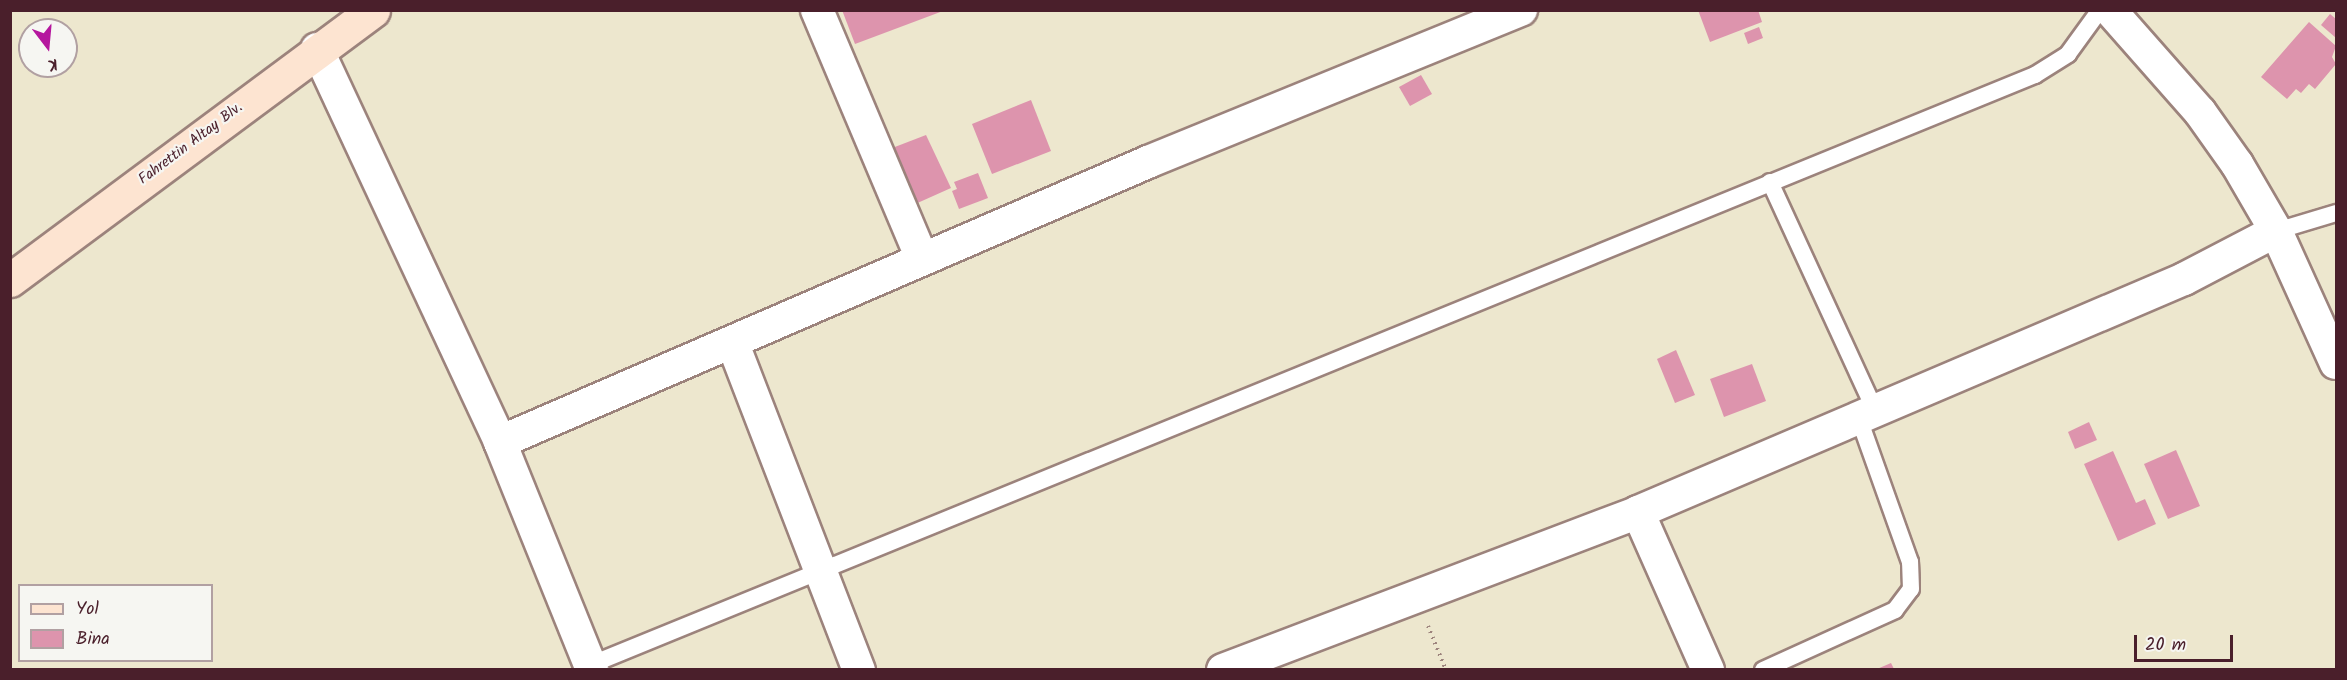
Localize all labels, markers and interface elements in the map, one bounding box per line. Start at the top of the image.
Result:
north arrow [18,18,78,78]
text: K [44,51,61,77]
street label: Fahrettin Altay Blv. [135,99,247,189]
legend [18,584,213,662]
text: Yol [76,595,99,624]
scale bar [2137,623,2236,661]
text: Bina [76,625,110,654]
text: 20 m [2145,631,2186,660]

